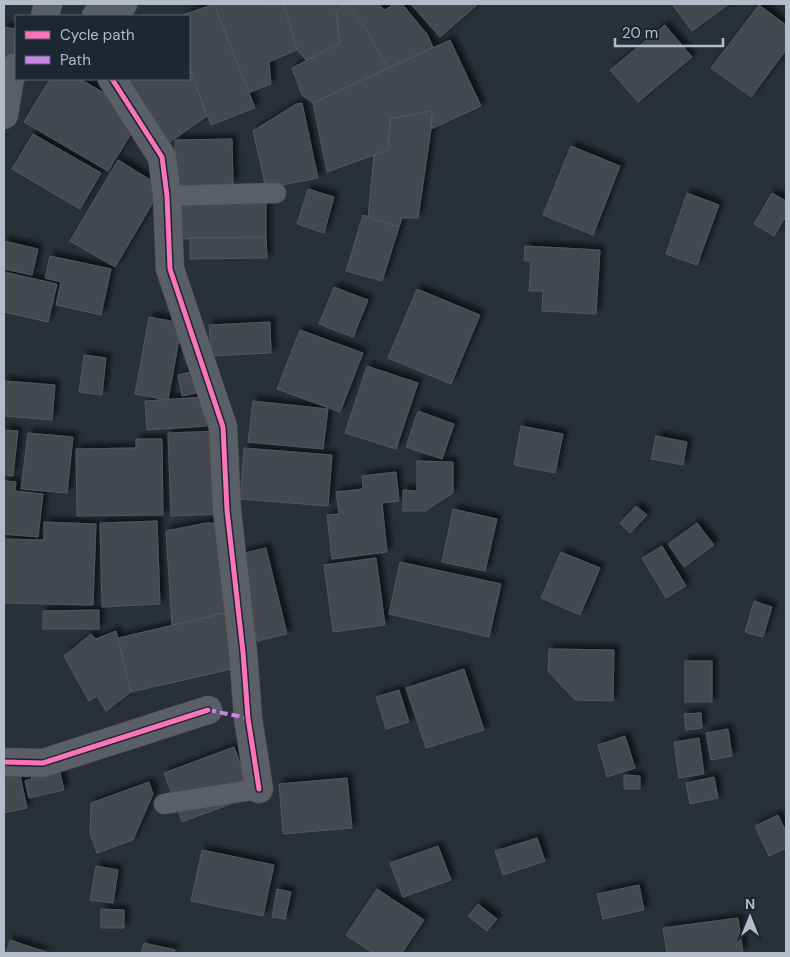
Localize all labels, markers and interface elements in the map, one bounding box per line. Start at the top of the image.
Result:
legend [15,15,190,80]
scale bar [615,15,722,47]
text: 20 m [622,23,658,43]
text: Cycle path [60,25,135,45]
text: Path [60,50,91,70]
north arrow [725,892,775,942]
text: N [745,895,755,913]

